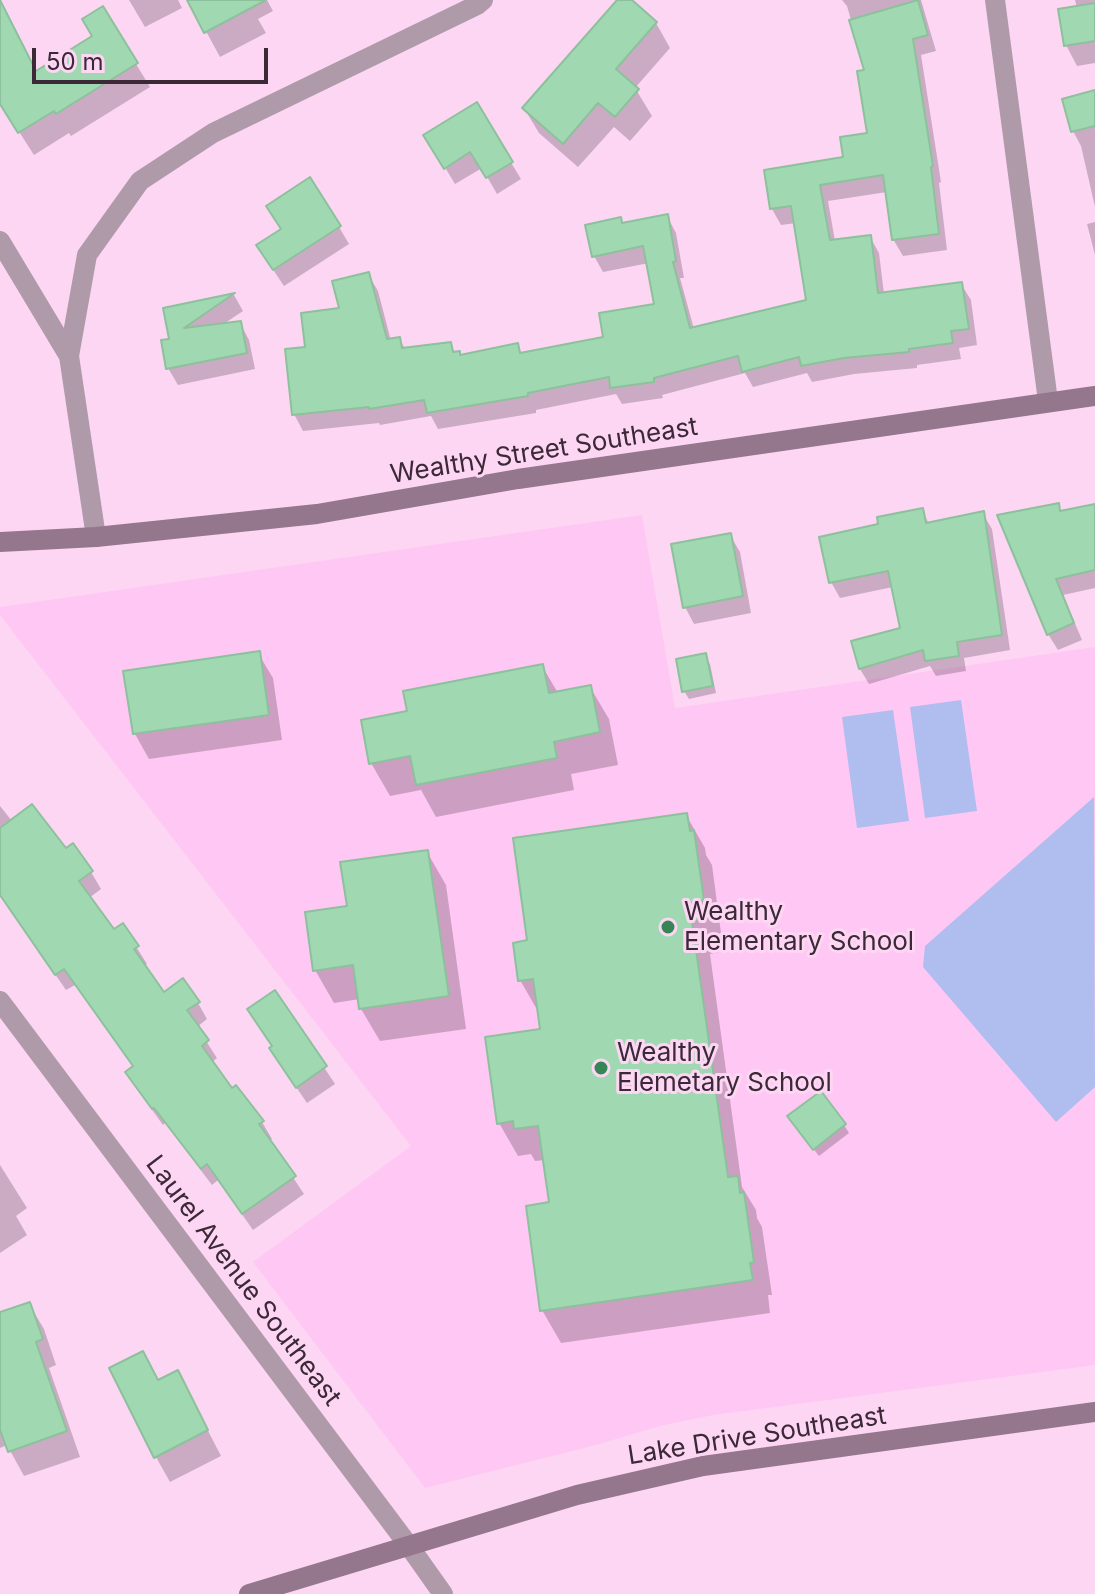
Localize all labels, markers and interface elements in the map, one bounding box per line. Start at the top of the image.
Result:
scale bar [36,32,272,82]
text: 50 m [46,47,104,76]
street label: Wealthy Street Southeast [388,411,700,491]
place label: Wealthy Elementary School [684,896,914,958]
marker: Wealthy Elementary School [659,918,677,936]
place label: Wealthy Elemetary School [617,1037,832,1098]
marker: Wealthy Elemetary School [592,1059,610,1077]
street label: Laurel Avenue Southeast [139,1150,347,1412]
street label: Lake Drive Southeast [626,1400,888,1472]

